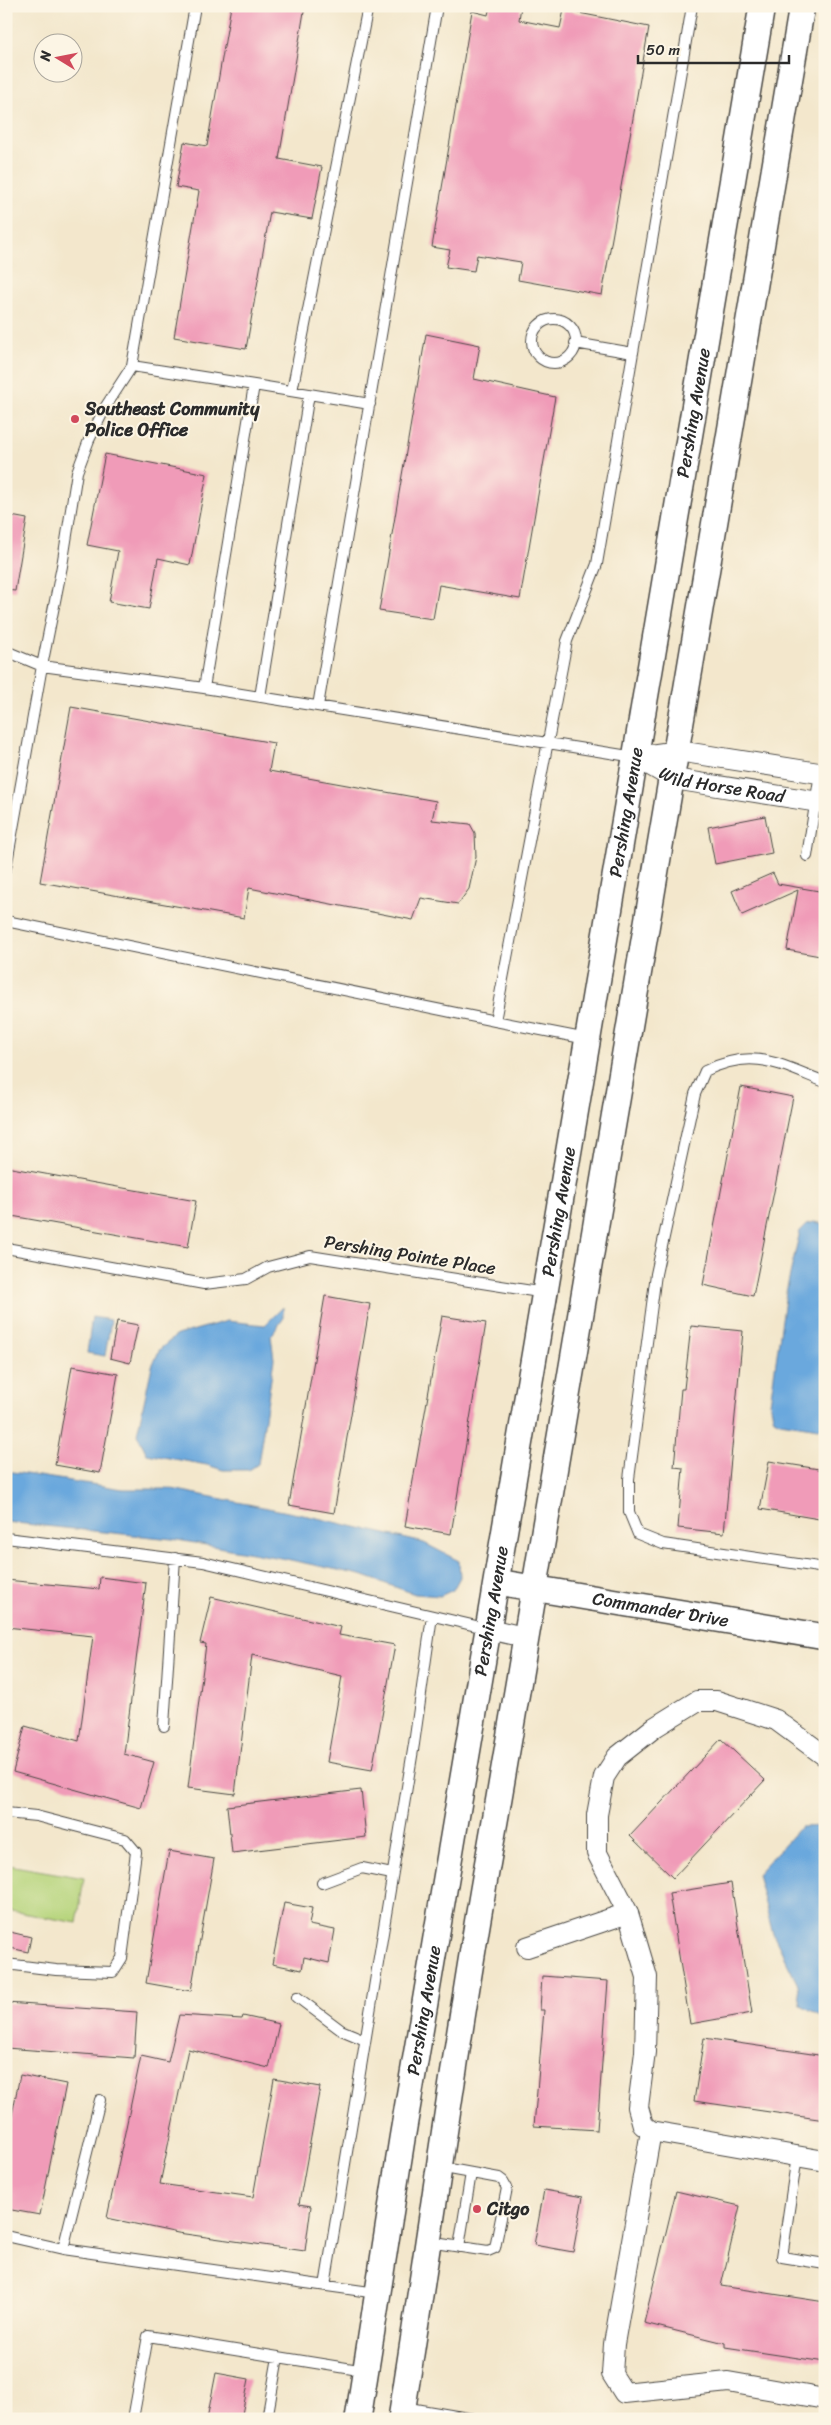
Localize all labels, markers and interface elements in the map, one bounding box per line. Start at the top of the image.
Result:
north arrow [32,32,82,82]
scale bar [638,32,790,64]
text: 50 m [646,37,681,63]
text: N [32,49,59,64]
street label: Pershing Avenue [667,345,720,480]
place label: Southeast Community Police Office [84,393,260,446]
marker: Southeast Community Police Office [69,413,81,425]
street label: Pershing Avenue [599,745,653,880]
street label: Wild Horse Road [652,757,788,813]
street label: Pershing Avenue [532,1144,585,1279]
street label: Pershing Pointe Place [322,1226,498,1284]
street label: Pershing Avenue [464,1544,518,1678]
street label: Commander Drive [590,1582,731,1637]
street label: Pershing Avenue [397,1943,450,2078]
place label: Citgo [486,2193,530,2225]
marker: Citgo [471,2203,483,2215]

